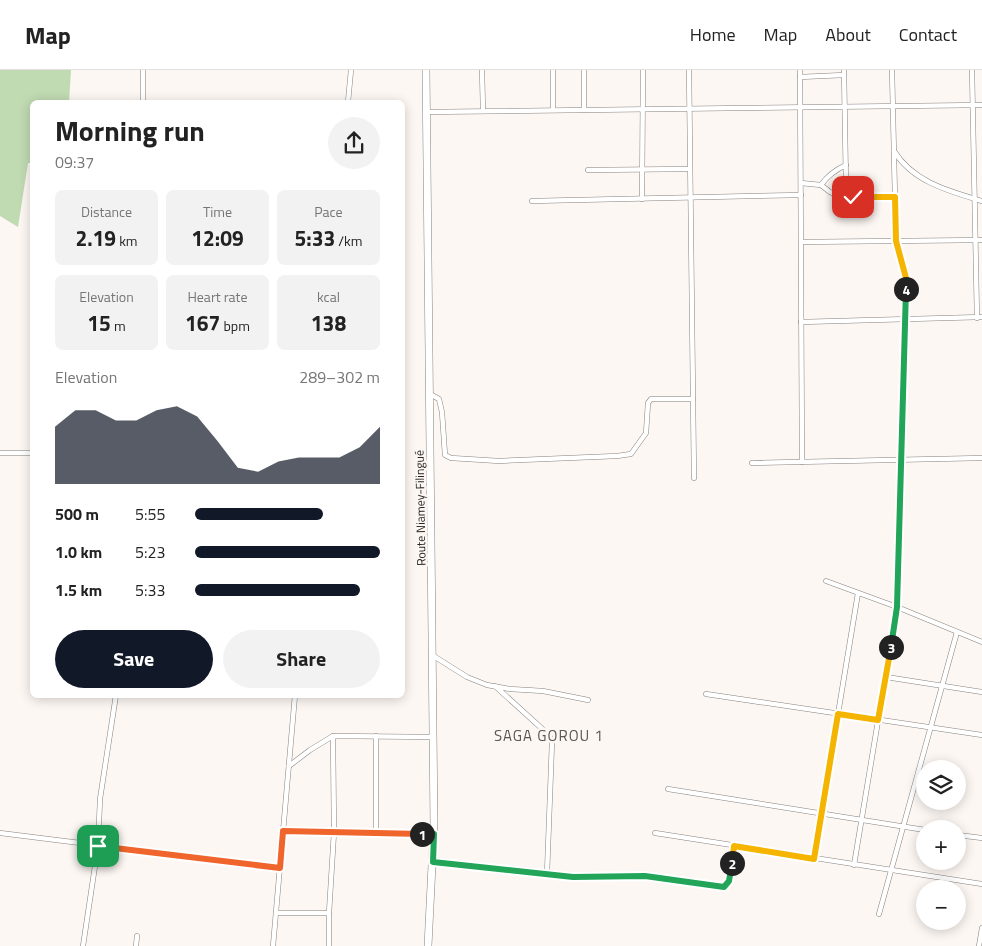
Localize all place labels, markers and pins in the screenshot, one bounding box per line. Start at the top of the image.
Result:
pin [832,176,874,218]
pin: 4 [894,276,918,302]
pin: 3 [878,634,904,660]
pin: 1 [410,822,434,846]
pin [77,825,119,867]
pin: 2 [720,850,744,876]

